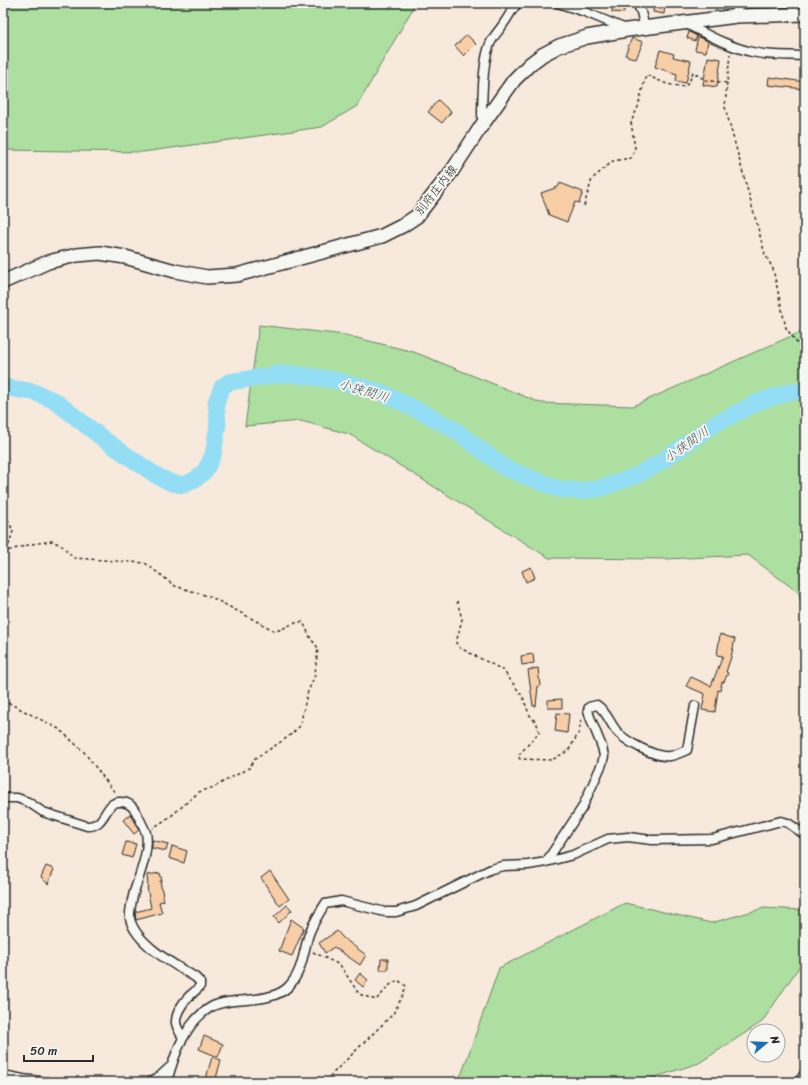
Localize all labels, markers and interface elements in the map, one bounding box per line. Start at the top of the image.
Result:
street label: 別府庄内線 [409,160,463,220]
water label: 小狭間川 [336,372,392,409]
water label: 小狭間川 [658,420,714,469]
north arrow [746,1023,786,1063]
text: N [764,1032,785,1047]
scale bar [24,1037,93,1063]
text: 50 m [30,1040,57,1062]

